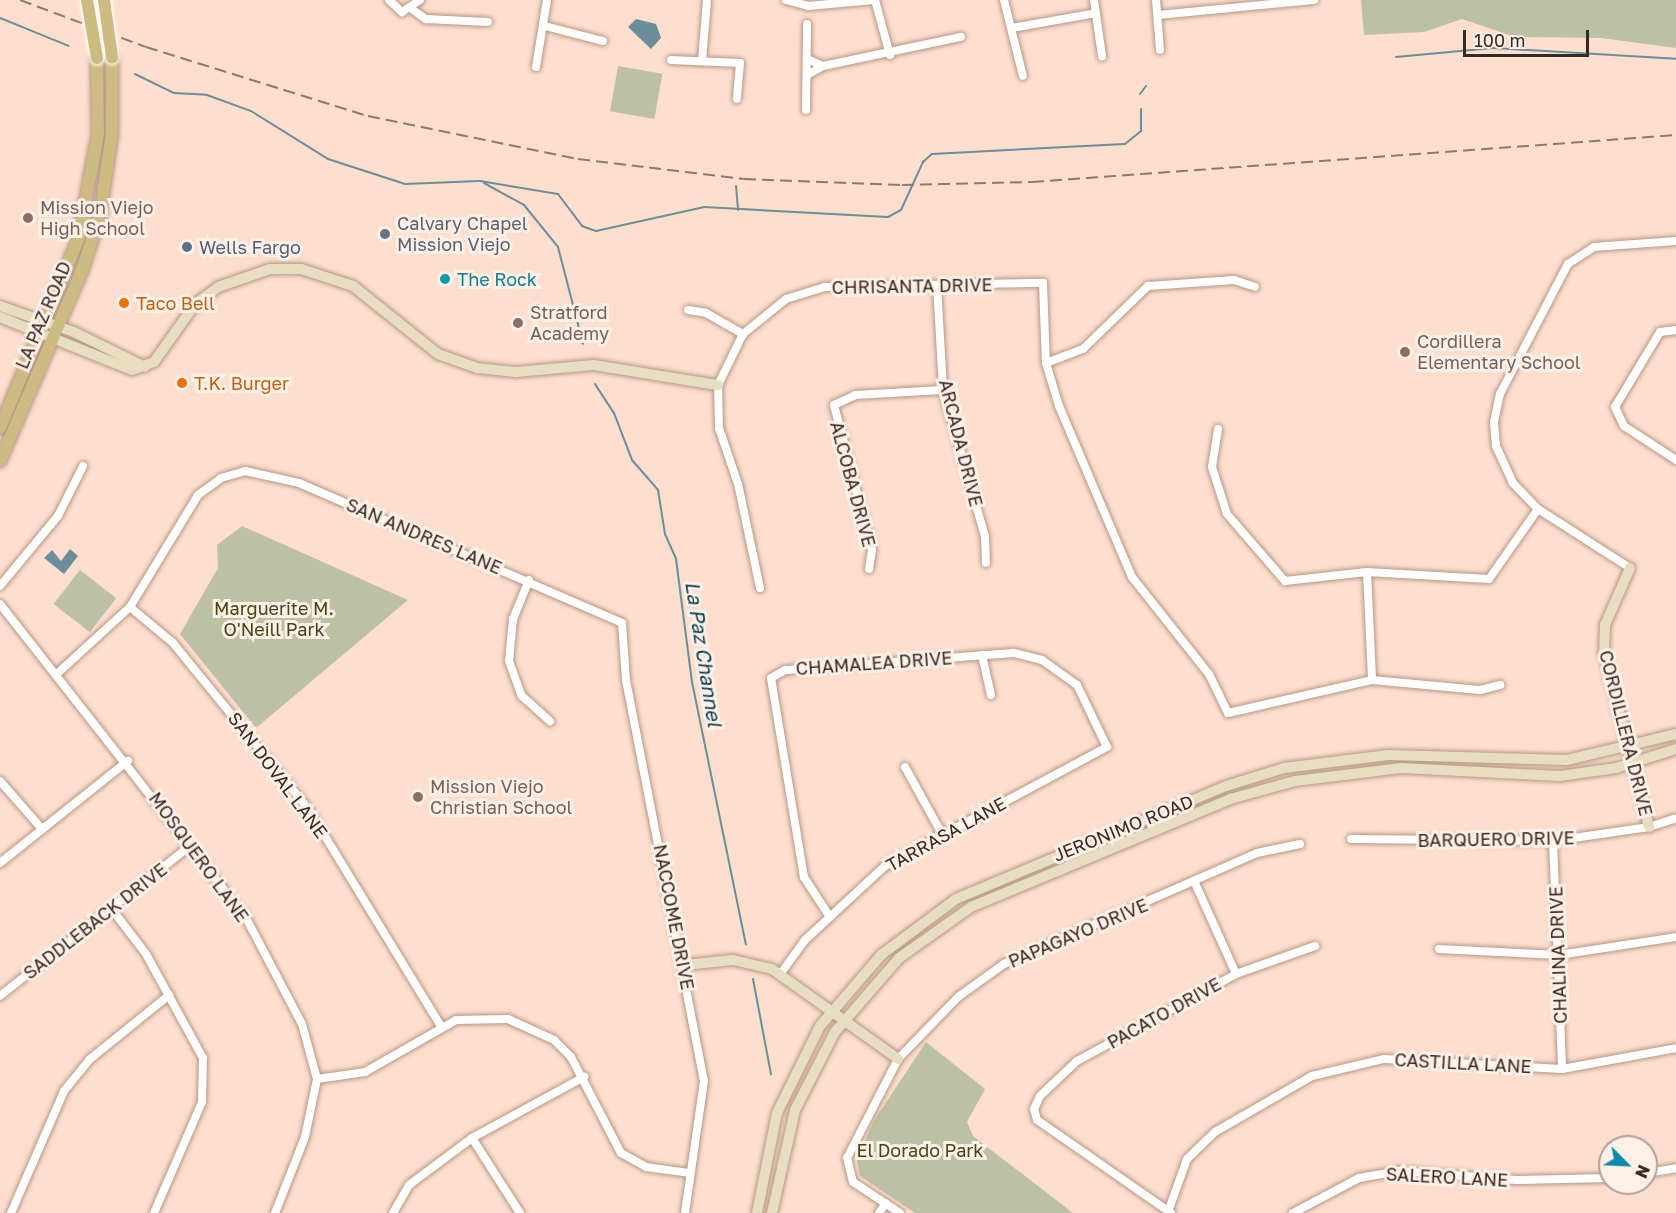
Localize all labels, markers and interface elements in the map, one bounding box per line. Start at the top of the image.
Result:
scale bar [1466,18,1592,56]
text: 100 m [1474,29,1525,51]
place label: Mission Viejo High School [40,197,154,240]
marker: Mission Viejo High School [21,211,35,225]
place label: Calvary Chapel Mission Viejo [397,213,527,256]
marker: Calvary Chapel Mission Viejo [378,227,392,241]
place label: Wells Fargo [199,236,301,258]
marker: Wells Fargo [180,240,194,254]
street label: LA PAZ ROAD [11,258,75,372]
place label: The Rock [457,268,537,290]
marker: The Rock [438,272,452,286]
street label: CHRISANTA DRIVE [831,274,993,298]
place label: Taco Bell [136,292,215,314]
marker: Taco Bell [117,296,131,310]
place label: Stratford Academy [530,302,609,344]
marker: Stratford Academy [511,316,525,330]
place label: Cordillera Elementary School [1417,331,1581,374]
marker: Cordillera Elementary School [1398,345,1412,359]
place label: T.K. Burger [194,372,289,394]
marker: T.K. Burger [175,376,189,390]
street label: ARCADA DRIVE [935,377,987,509]
street label: ALCOBA DRIVE [826,419,880,549]
street label: SAN ANDRES LANE [343,493,505,579]
water label: La Paz Channel [681,579,727,729]
park label: Marguerite M. O'Neill Park [214,598,334,640]
street label: CHAMALEA DRIVE [795,647,953,679]
street label: CORDILLERA DRIVE [1595,648,1657,818]
street label: SAN DOVAL LANE [224,708,332,842]
place label: Mission Viejo Christian School [430,776,572,818]
street label: MOSQUERO LANE [145,788,253,926]
marker: Mission Viejo Christian School [411,790,425,804]
street label: JERONIMO ROAD [1050,790,1196,866]
street label: TARRASA LANE [882,792,1010,876]
street label: BARQUERO DRIVE [1417,827,1575,851]
street label: NACCOME DRIVE [649,842,699,992]
street label: SADDLEBACK DRIVE [19,858,171,984]
street label: CHALINA DRIVE [1545,886,1571,1024]
street label: PAPAGAYO DRIVE [1005,894,1151,972]
street label: PACATO DRIVE [1103,973,1225,1053]
street label: CASTILLA LANE [1394,1049,1532,1077]
north arrow [1598,1135,1658,1195]
park label: El Dorado Park [857,1139,983,1161]
text: N [1631,1162,1654,1181]
street label: SALERO LANE [1385,1163,1509,1191]

